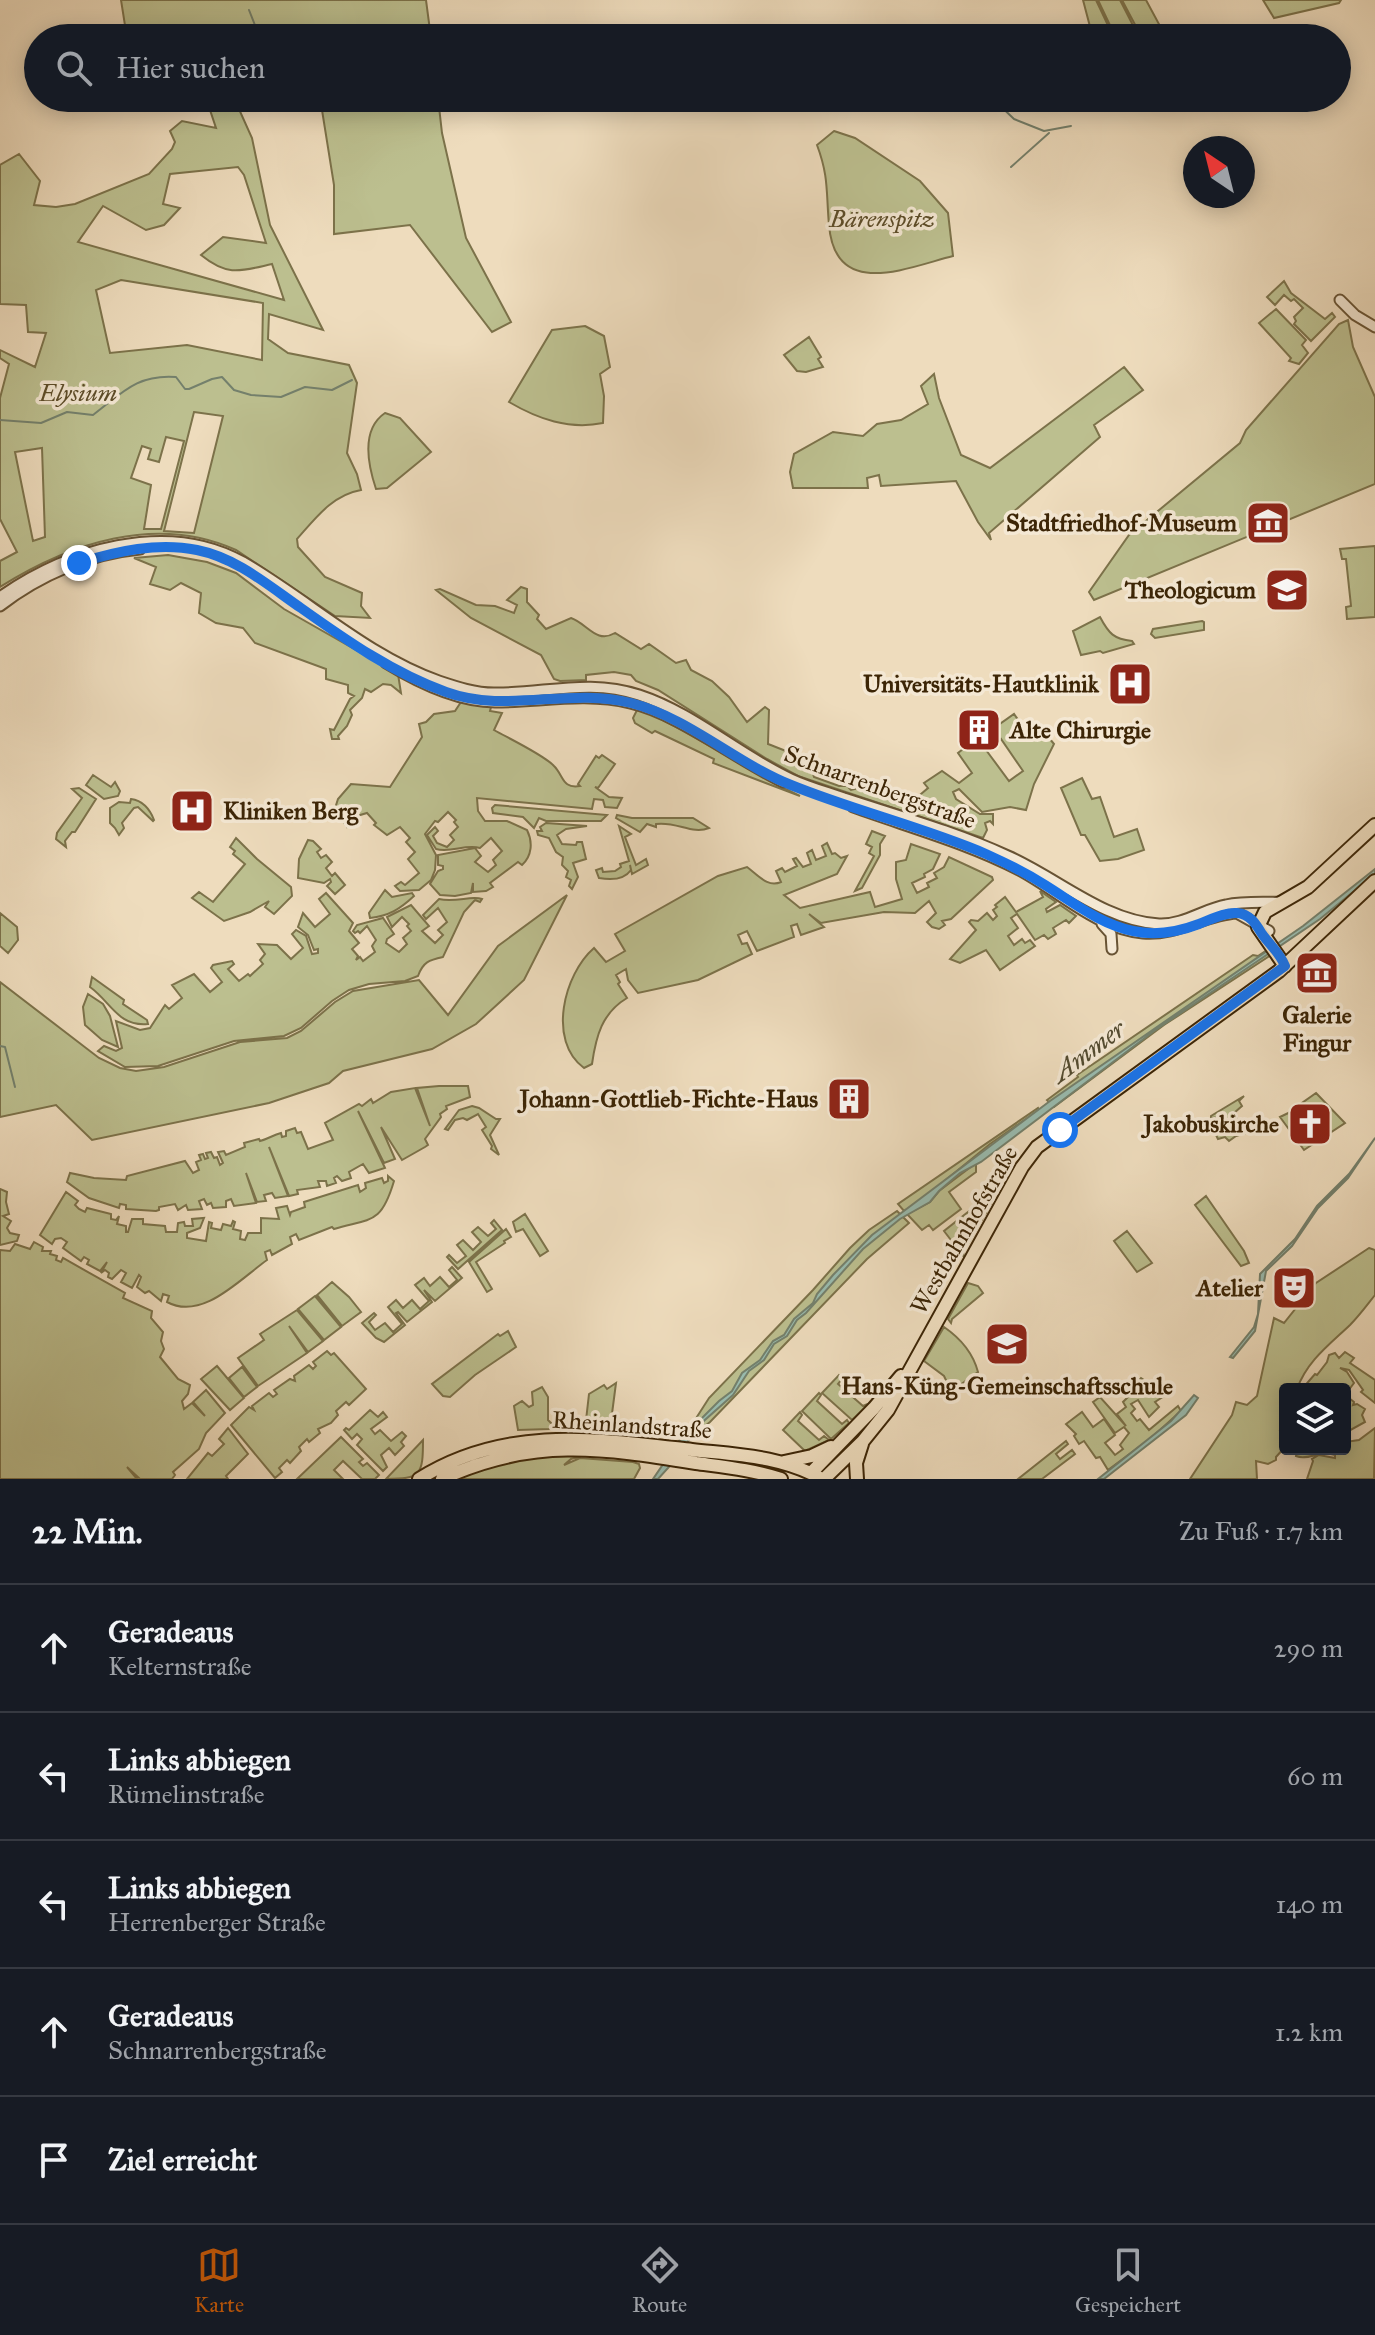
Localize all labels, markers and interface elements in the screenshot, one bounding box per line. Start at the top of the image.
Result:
search box [24,24,1351,112]
icon: search [52,46,96,90]
text: Hier suchen [116,50,265,86]
north arrow [1183,136,1255,208]
park label: Bärenspitz [828,204,935,234]
park label: Elysium [38,378,117,408]
museum icon: Stadtfriedhof-Museum [1244,499,1292,547]
place label: Stadtfriedhof-Museum [1006,508,1238,538]
route end [61,545,97,581]
school or university icon: Theologicum [1263,566,1311,614]
place label: Theologicum [1124,575,1257,605]
hospital icon: Universitäts-Hautklinik [1106,660,1154,708]
place label: Universitäts-Hautklinik [863,669,1100,699]
building icon: Alte Chirurgie [955,706,1003,754]
place label: Alte Chirurgie [1008,715,1151,745]
street label: Schnarrenbergstraße [780,738,980,836]
hospital icon: Kliniken Berg [168,787,216,835]
place label: Kliniken Berg [223,796,359,826]
museum icon: Galerie Fingur [1293,949,1341,997]
place label: Galerie Fingur [1282,1000,1352,1058]
water label: Ammer [1042,1012,1132,1091]
building icon: Johann-Gottlieb-Fichte-Haus [825,1075,873,1123]
place label: Johann-Gottlieb-Fichte-Haus [517,1084,818,1114]
church icon: Jakobuskirche [1286,1100,1334,1148]
place label: Jakobuskirche [1141,1109,1279,1139]
route start [1042,1112,1078,1148]
street label: Westbahnhofstraße [904,1140,1024,1320]
theatre icon: Atelier [1270,1264,1318,1312]
place label: Atelier [1195,1273,1264,1303]
school or university icon: Hans-Küng-Gemeinschaftsschule [983,1320,1031,1368]
place label: Hans-Küng-Gemeinschaftsschule [841,1371,1173,1401]
map controls [1279,1383,1351,1455]
button: layers [1279,1383,1351,1455]
street label: Rheinlandstraße [551,1404,713,1446]
text: 22 Min. [32,1511,143,1552]
text: Zu Fuß · 1.7 km [1179,1515,1343,1547]
text: Geradeaus [108,1614,234,1650]
icon: ahead [32,1626,76,1670]
text: 290 m [1274,1632,1343,1664]
text: Kelternstraße [108,1650,252,1682]
text: Links abbiegen [108,1742,291,1778]
icon: left [32,1754,76,1798]
text: 60 m [1287,1760,1343,1792]
text: Rümelinstraße [108,1778,264,1810]
text: Links abbiegen [108,1870,291,1906]
icon: left [32,1882,76,1926]
text: 140 m [1276,1888,1343,1920]
text: Herrenberger Straße [108,1906,326,1938]
text: Geradeaus [108,1998,234,2034]
icon: ahead [32,2010,76,2054]
text: 1.2 km [1275,2016,1343,2048]
text: Schnarrenbergstraße [108,2034,327,2066]
icon: arrive [32,2138,76,2182]
text: Ziel erreicht [108,2142,257,2178]
tab: Karte [194,2243,244,2318]
tab: Route [632,2243,687,2318]
tab: Gespeichert [1075,2243,1181,2318]

